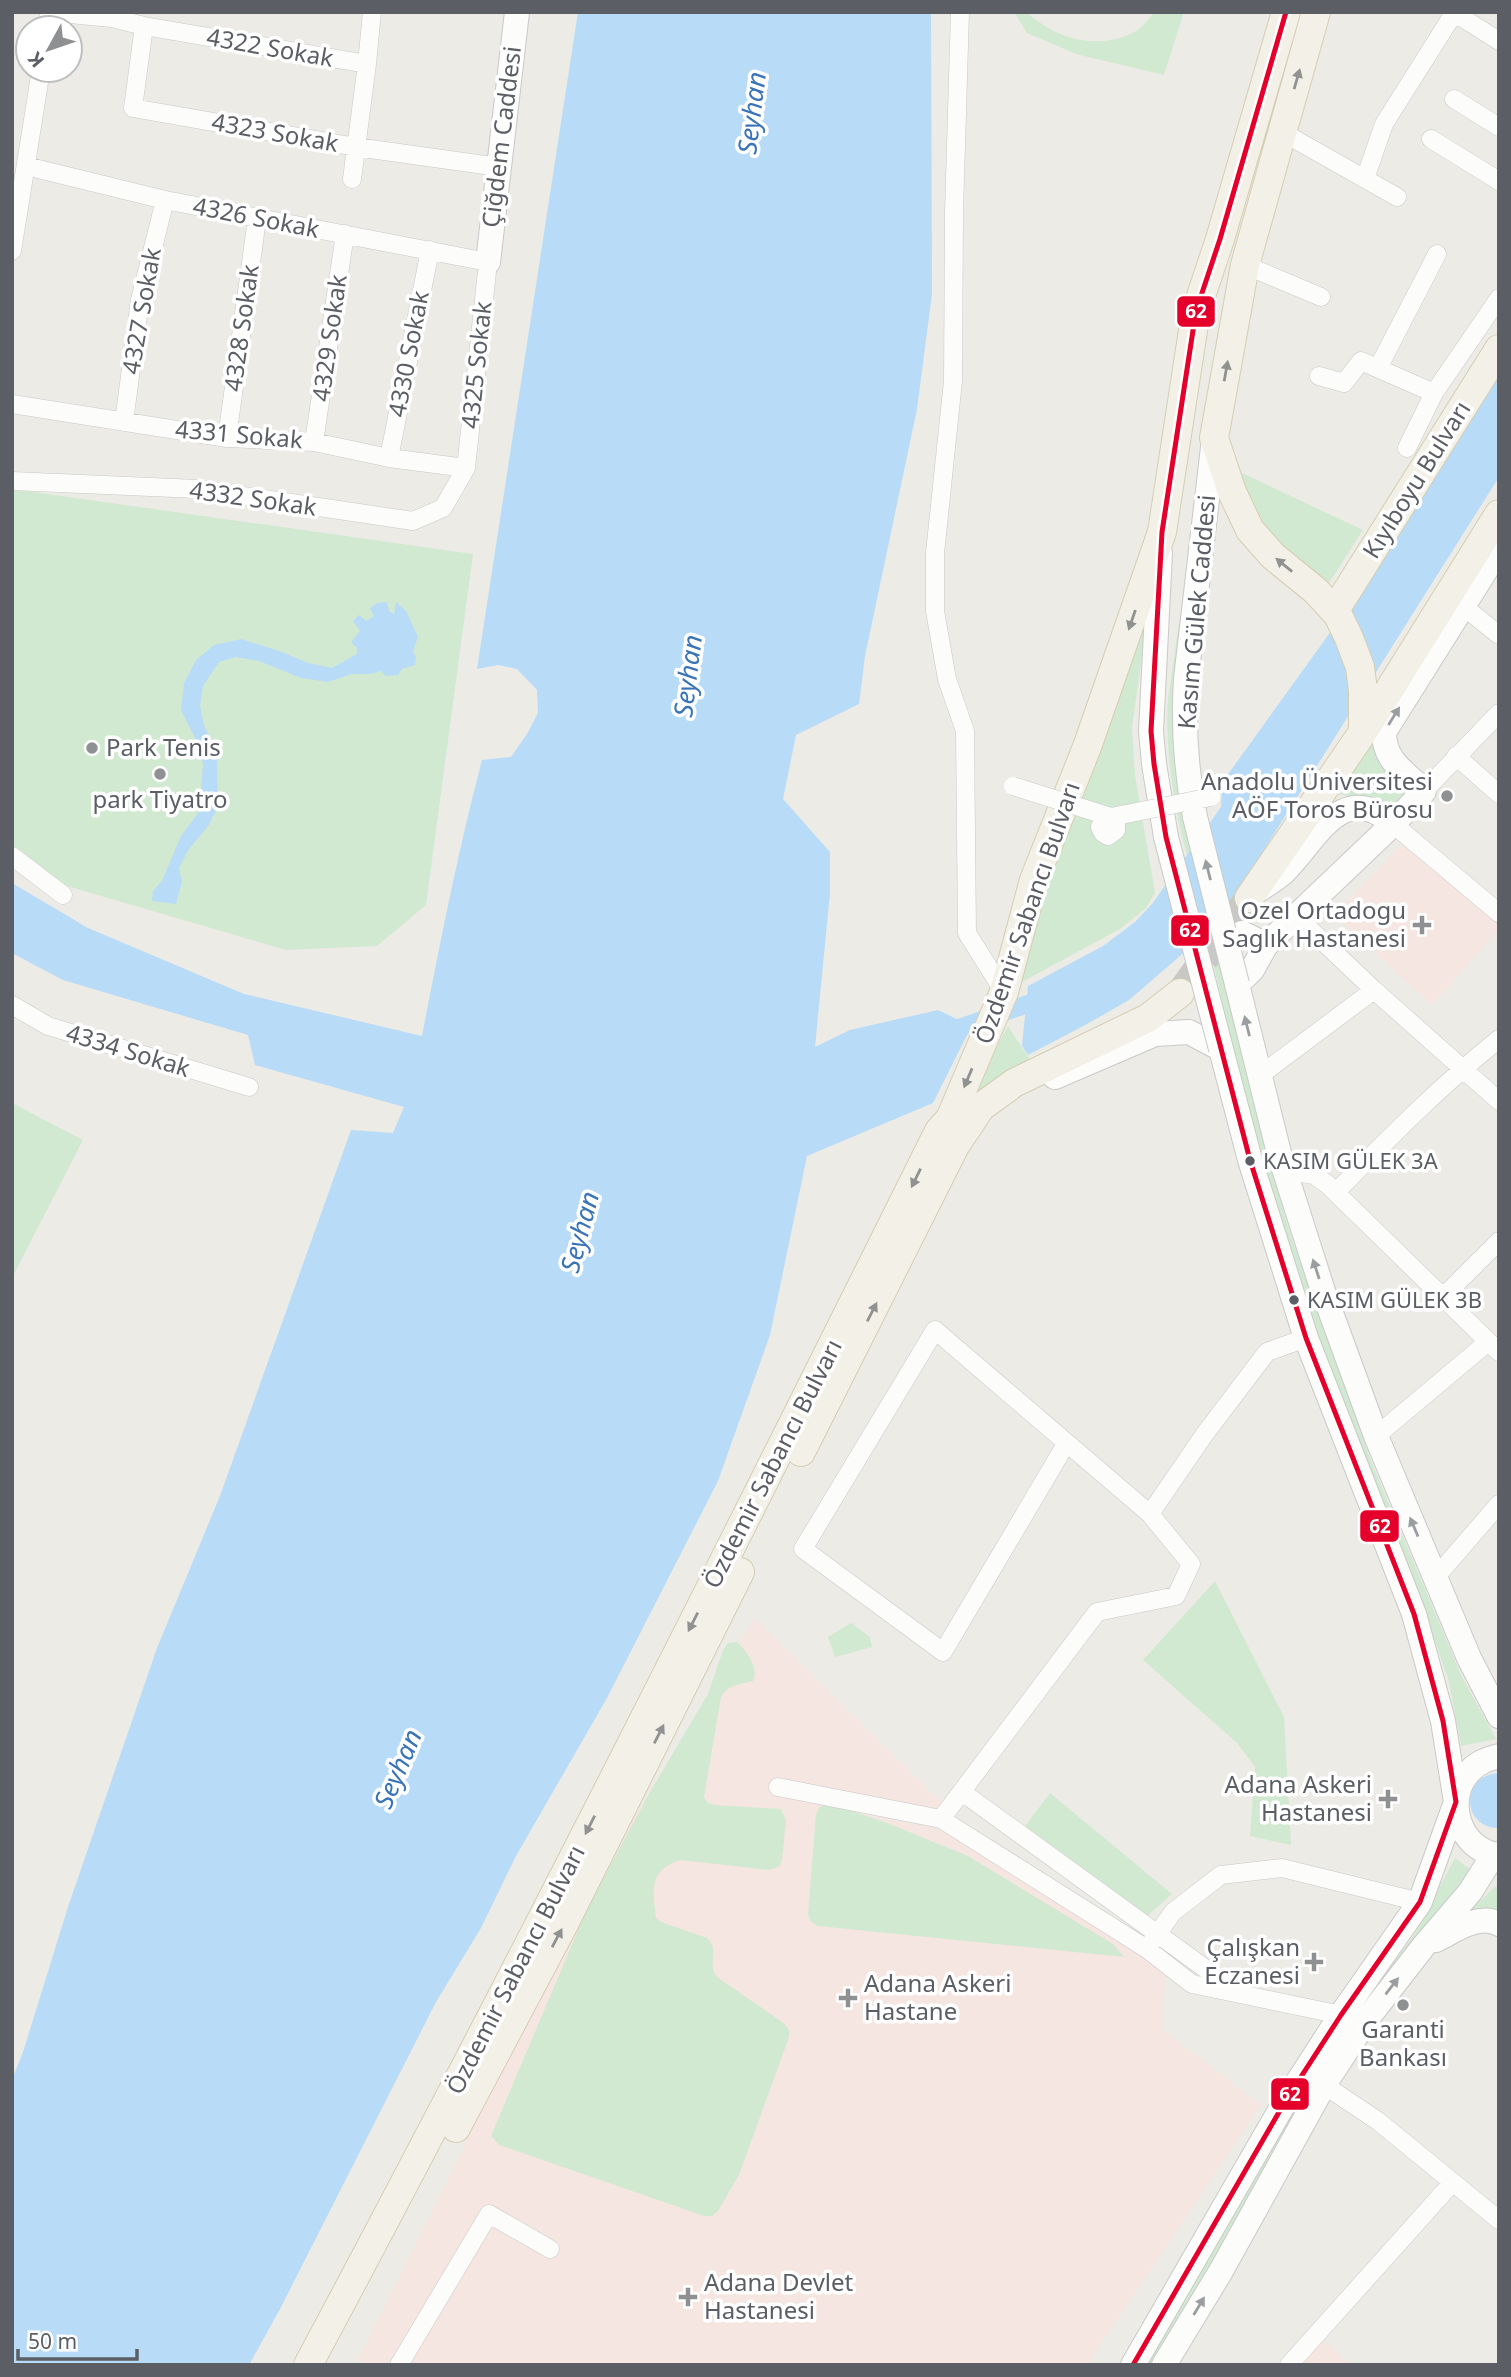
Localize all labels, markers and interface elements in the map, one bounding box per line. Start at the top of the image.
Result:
north arrow [14,14,84,84]
street label: 4322 Sokak [204,19,336,74]
street label: Çiğdem Caddesi [473,44,528,229]
text: K [22,46,50,73]
one-way arrow [1293,68,1303,89]
water label: Seyhan [728,70,774,156]
street label: 4323 Sokak [209,104,341,159]
street label: 4326 Sokak [190,188,322,245]
street label: 4327 Sokak [113,245,168,377]
street label: 4328 Sokak [215,262,266,393]
street label: 4329 Sokak [303,272,354,403]
street label: 4330 Sokak [379,288,436,420]
line badge: 62 [1176,295,1216,328]
text: 62 [1185,298,1207,324]
street label: 4325 Sokak [452,299,499,430]
one-way arrow [1221,360,1232,382]
street label: Kıyıboyu Bulvarı [1354,394,1477,564]
street label: 4331 Sokak [174,411,304,456]
street label: 4332 Sokak [188,472,319,523]
street label: Kasım Gülek Caddesi [1169,493,1222,730]
one-way arrow [1275,558,1293,573]
one-way arrow [1126,609,1137,630]
water label: Seyhan [664,633,710,719]
one-way arrow [1387,707,1400,726]
place label: Park Tenis [106,730,221,763]
marker: Park Tenis [84,740,100,756]
place label: Anadolu Üniversitesi AÖF Toros Bürosu [1201,764,1433,825]
marker: park Tiyatro [152,766,168,782]
street label: Özdemir Sabancı Bulvarı [966,777,1087,1048]
place label: park Tiyatro [92,782,228,815]
marker: Anadolu Üniversitesi AÖF Toros Bürosu [1439,788,1455,804]
one-way arrow [1202,859,1213,881]
place label: Ozel Ortadogu Saglık Hastanesi [1222,893,1406,954]
line badge: 62 [1170,914,1210,947]
marker: Ozel Ortadogu Saglık Hastanesi [1412,915,1432,935]
text: 62 [1179,917,1201,943]
street label: 4334 Sokak [62,1015,195,1084]
one-way arrow [1241,1015,1252,1037]
one-way arrow [962,1067,973,1088]
place label: KASIM GÜLEK 3A [1263,1145,1439,1175]
marker: KASIM GÜLEK 3A [1243,1154,1257,1168]
one-way arrow [910,1168,921,1188]
water label: Seyhan [551,1187,607,1276]
one-way arrow [1310,1258,1321,1279]
place label: KASIM GÜLEK 3B [1307,1284,1482,1314]
marker: KASIM GÜLEK 3B [1287,1293,1301,1307]
one-way arrow [866,1302,878,1322]
street label: Özdemir Sabancı Bulvarı [695,1333,849,1593]
line badge: 62 [1359,1509,1400,1543]
text: 62 [1369,1513,1391,1539]
one-way arrow [1408,1517,1420,1537]
one-way arrow [687,1612,699,1632]
water label: Seyhan [364,1724,430,1814]
one-way arrow [654,1724,665,1744]
place label: Adana Askeri Hastanesi [1225,1767,1372,1828]
marker: Adana Askeri Hastanesi [1378,1789,1398,1809]
one-way arrow [584,1815,596,1835]
street label: Özdemir Sabancı Bulvarı [438,1839,592,2099]
one-way arrow [551,1927,563,1947]
place label: Çalışkan Eczanesi [1204,1930,1300,1991]
marker: Çalışkan Eczanesi [1306,1954,1322,1970]
place label: Adana Askeri Hastane [864,1966,1011,2027]
one-way arrow [1385,1978,1400,1996]
marker: Adana Askeri Hastane [838,1988,858,2008]
marker: Garanti Bankası [1395,1997,1411,2013]
place label: Garanti Bankası [1359,2012,1447,2073]
line badge: 62 [1270,2077,1310,2111]
text: 62 [1279,2081,1301,2107]
place label: Adana Devlet Hastanesi [704,2265,854,2326]
marker: Adana Devlet Hastanesi [678,2287,698,2307]
one-way arrow [1193,2297,1206,2316]
scale bar [18,2318,136,2362]
text: 50 m [28,2327,77,2355]

